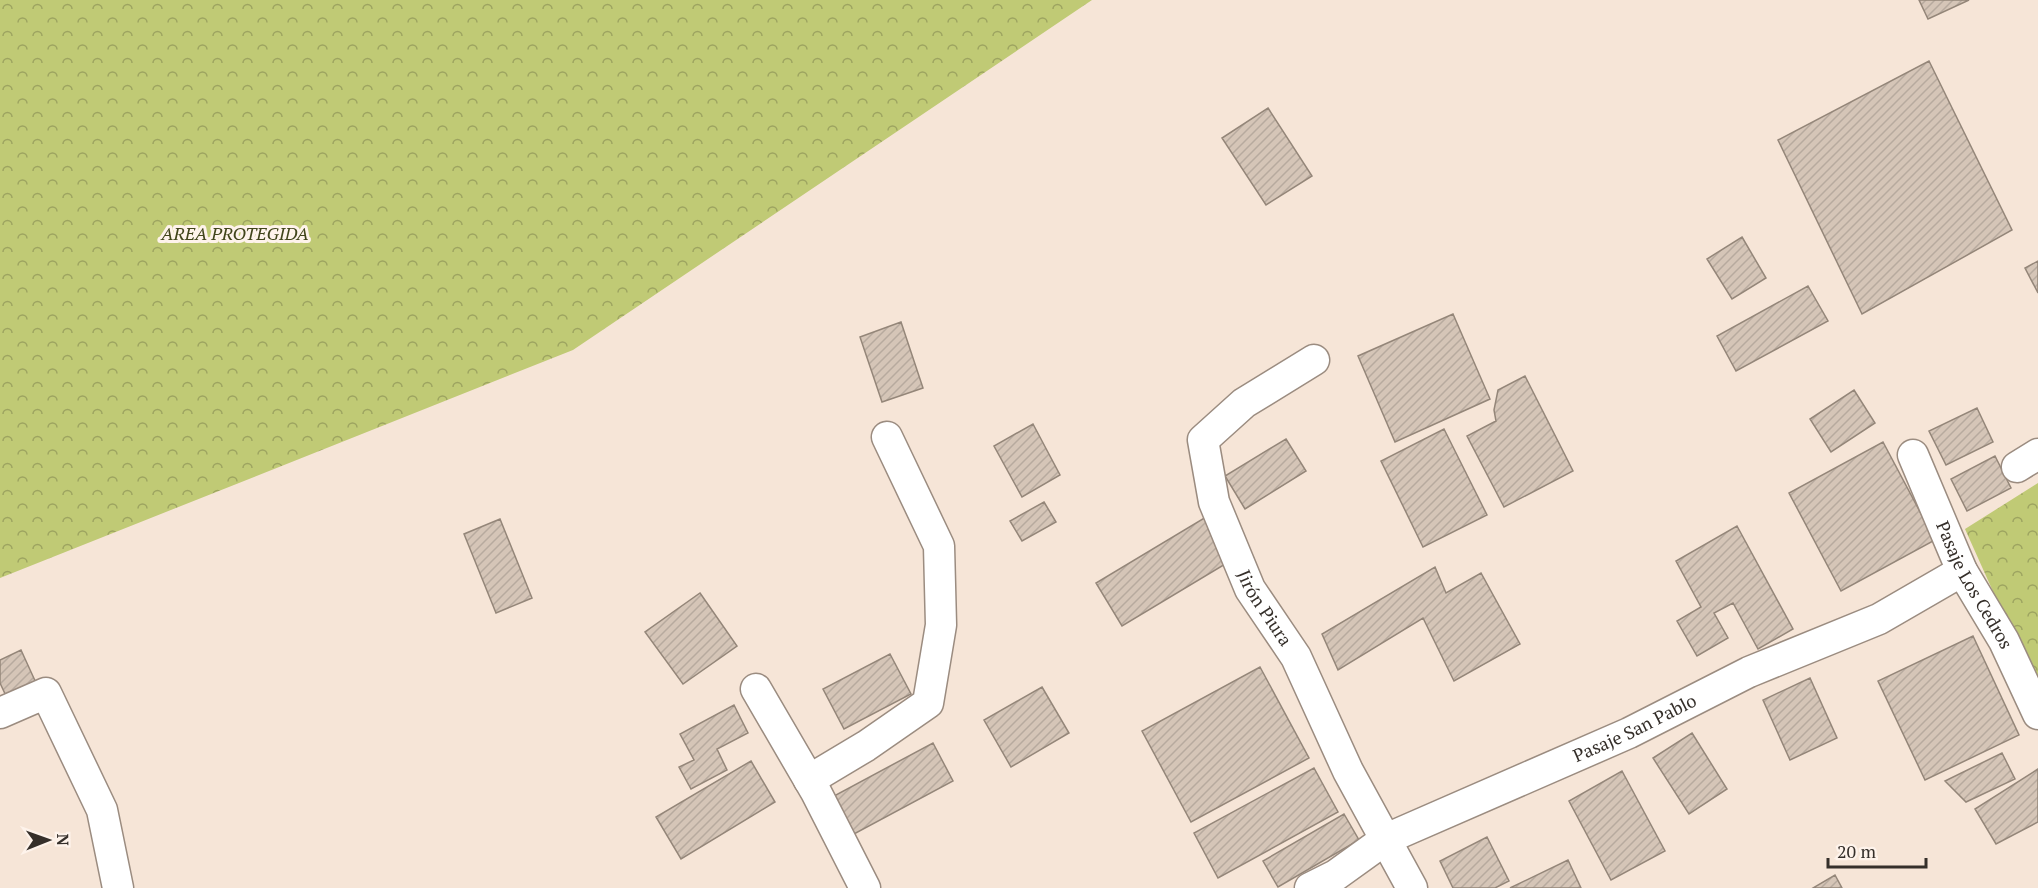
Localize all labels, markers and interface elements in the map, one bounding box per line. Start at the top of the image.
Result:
park label: AREA PROTEGIDA [160,221,309,245]
street label: Pasaje Los Cedros [1931,517,2019,653]
street label: Jirón Piura [1232,566,1298,650]
street label: Pasaje San Pablo [1569,688,1700,767]
north arrow [18,810,78,870]
scale bar [1828,831,1926,869]
text: N [52,833,74,846]
text: 20 m [1837,839,1877,863]

